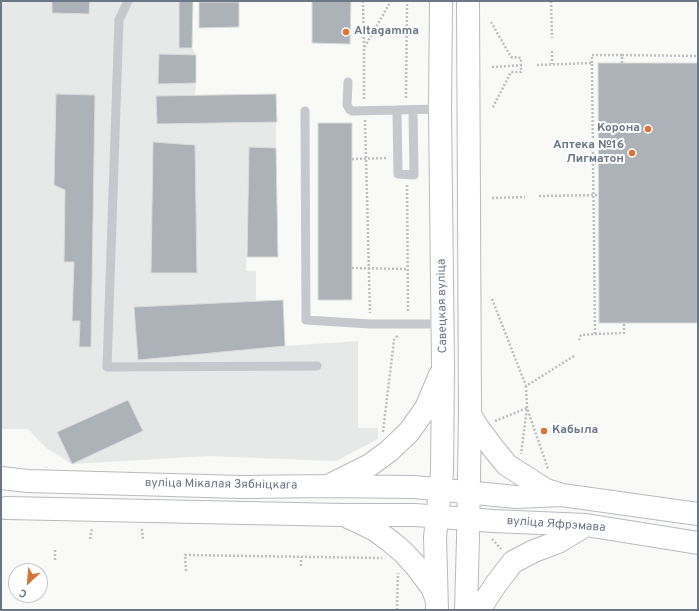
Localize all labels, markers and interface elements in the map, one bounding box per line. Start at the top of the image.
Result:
place label: Altagamma [354,25,419,39]
marker: Altagamma [341,27,351,37]
place label: Корона [597,122,640,136]
marker: Корона [643,124,653,134]
place label: Аптека №16 Лигматон [553,139,624,167]
marker: Аптека №16 Лигматон [627,148,637,158]
street label: Савецкая вуліца [435,258,451,354]
place label: Кабыла [552,424,598,438]
marker: Кабыла [539,426,549,436]
street label: вуліца Мікалая Зябніцкага [145,476,297,494]
street label: вуліца Яфрэмава [506,514,606,536]
north arrow [8,563,48,603]
text: С [17,585,29,601]

